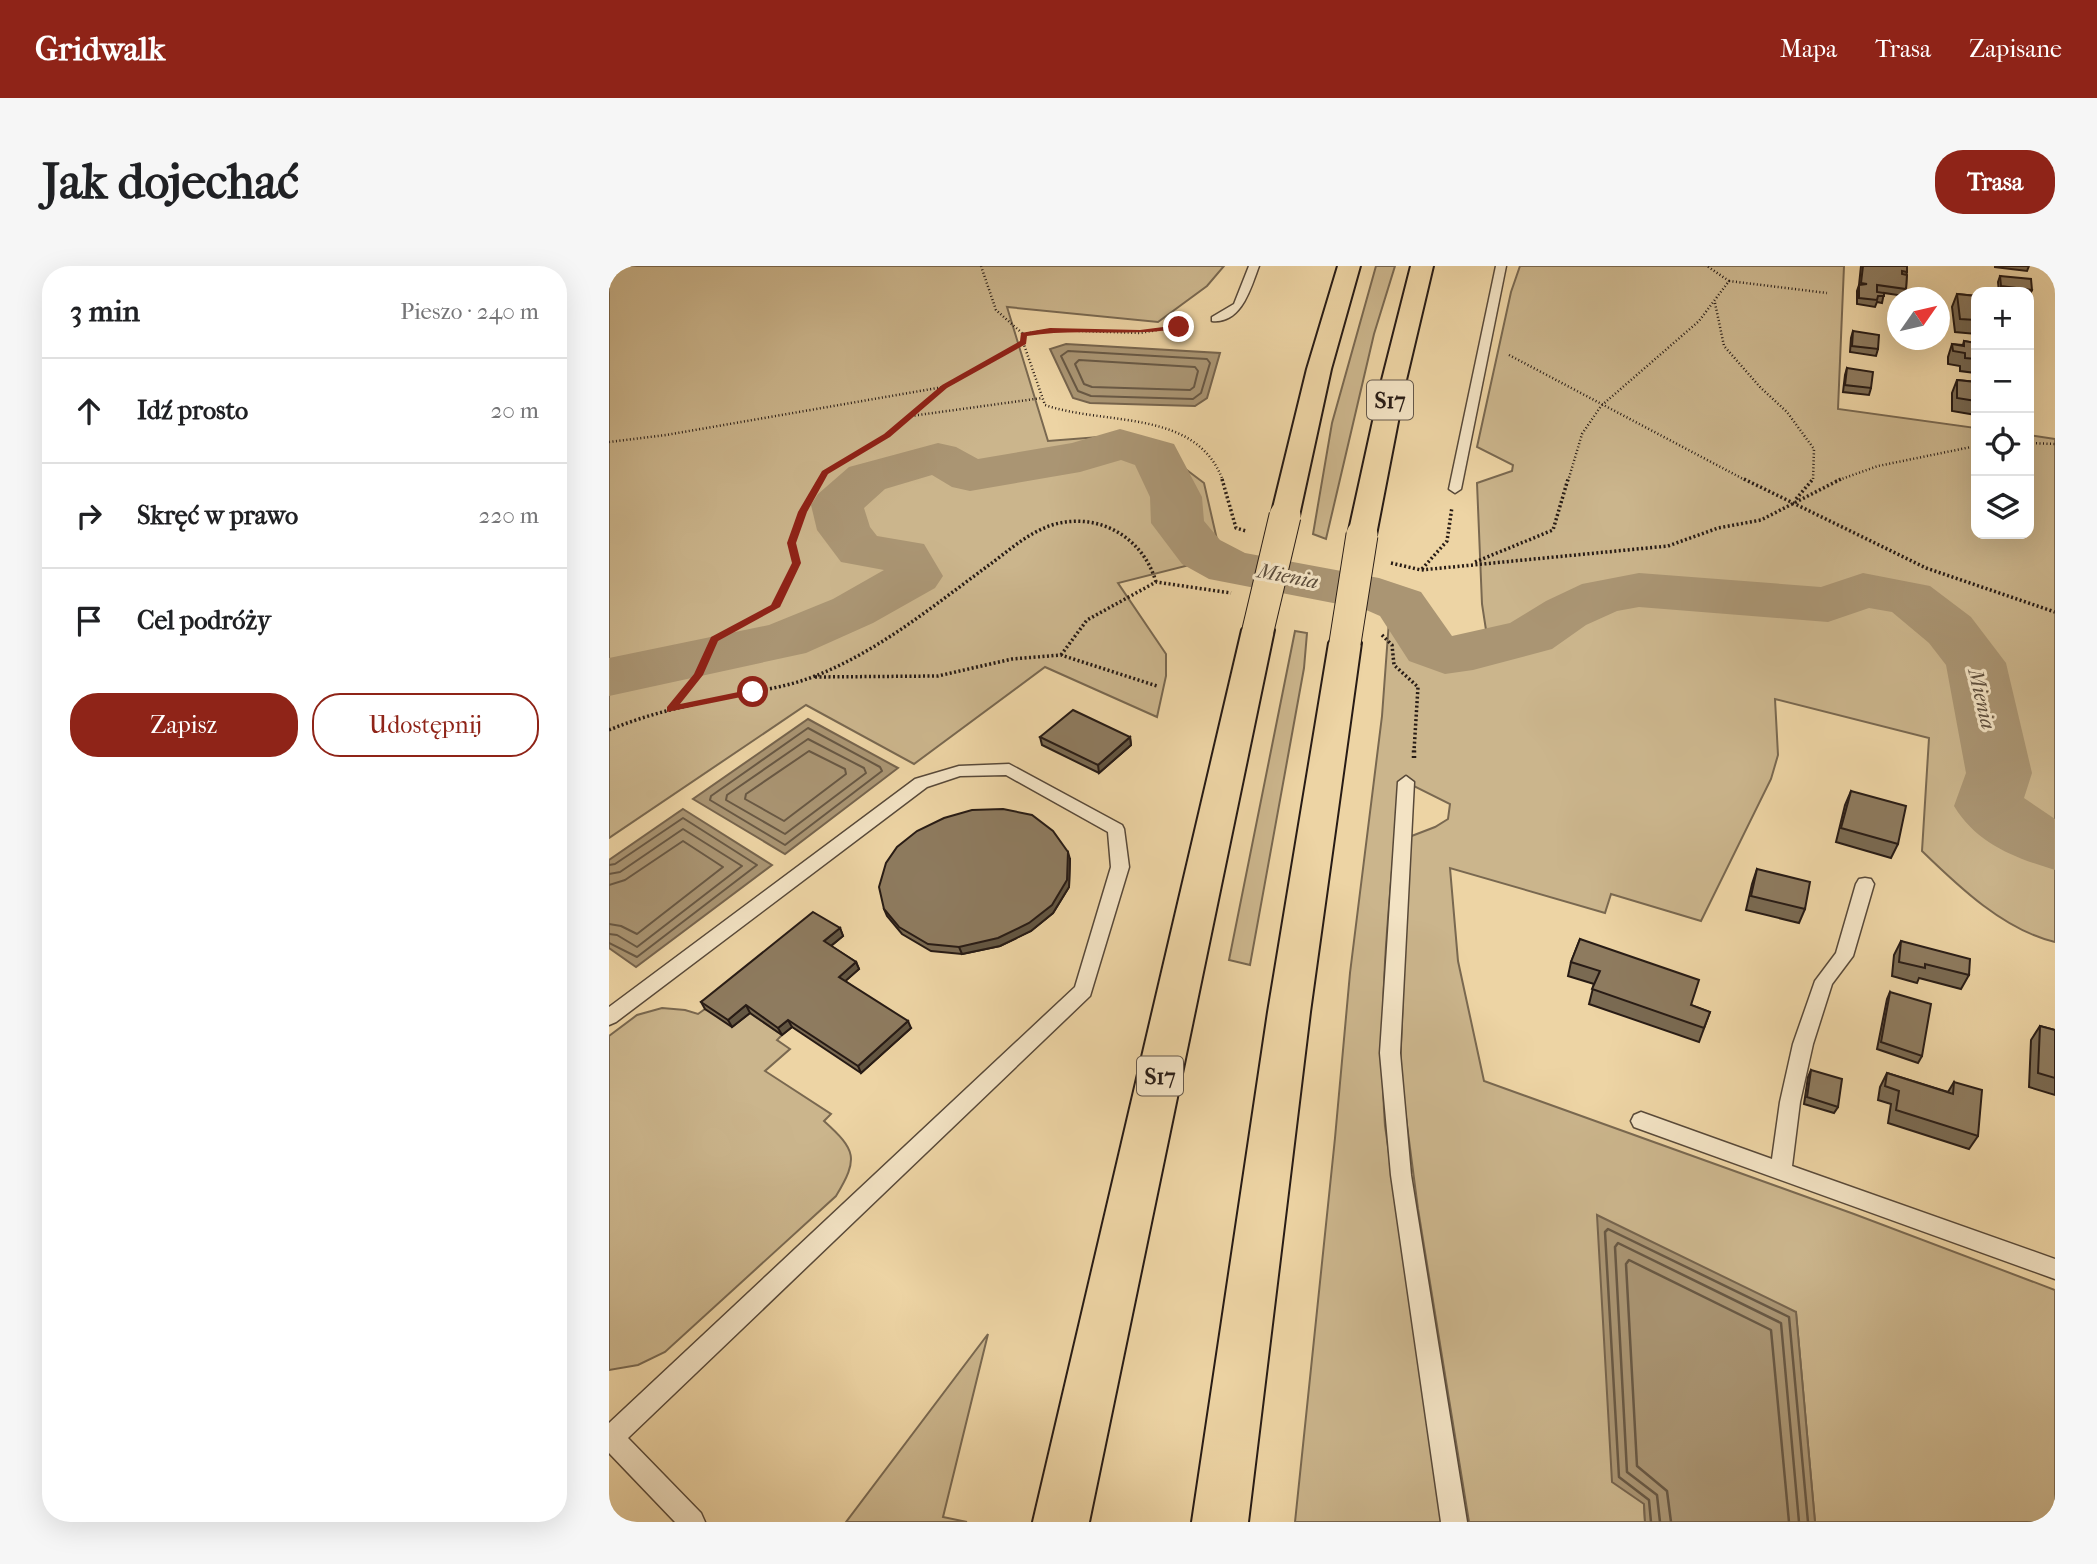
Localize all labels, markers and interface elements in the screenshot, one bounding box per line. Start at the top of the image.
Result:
text: Gridwalk [35,30,165,69]
text: Mapa [1780,35,1837,63]
text: Trasa [1875,35,1931,63]
text: Zapisane [1969,35,2062,63]
button: Trasa [1935,150,2055,214]
text: Jak dojechać [42,153,299,211]
north arrow [1887,287,1950,350]
map controls [1971,287,2034,539]
button: + [1971,287,2034,350]
text: 3 min [70,294,140,329]
text: Pieszo · 240 m [400,298,539,325]
route end [1163,311,1194,342]
button: − [1971,350,2034,413]
road number: S17 [1367,380,1413,420]
icon: ahead [70,392,108,430]
text: Idź prosto [137,395,248,426]
text: 20 m [490,397,539,424]
button: locate [1971,413,2034,476]
button: layers [1971,476,2034,539]
icon: right [70,497,108,535]
text: Skręć w prawo [137,500,298,531]
text: 220 m [479,502,539,529]
water label: Mienia [1254,558,1321,594]
icon: arrive [70,602,108,640]
text: Cel podróży [137,605,271,636]
water label: Mienia [1963,664,2001,732]
route start [737,676,768,707]
button: Zapisz [70,693,298,757]
button: Udostępnij [312,693,539,757]
road number: S17 [1137,1056,1183,1096]

